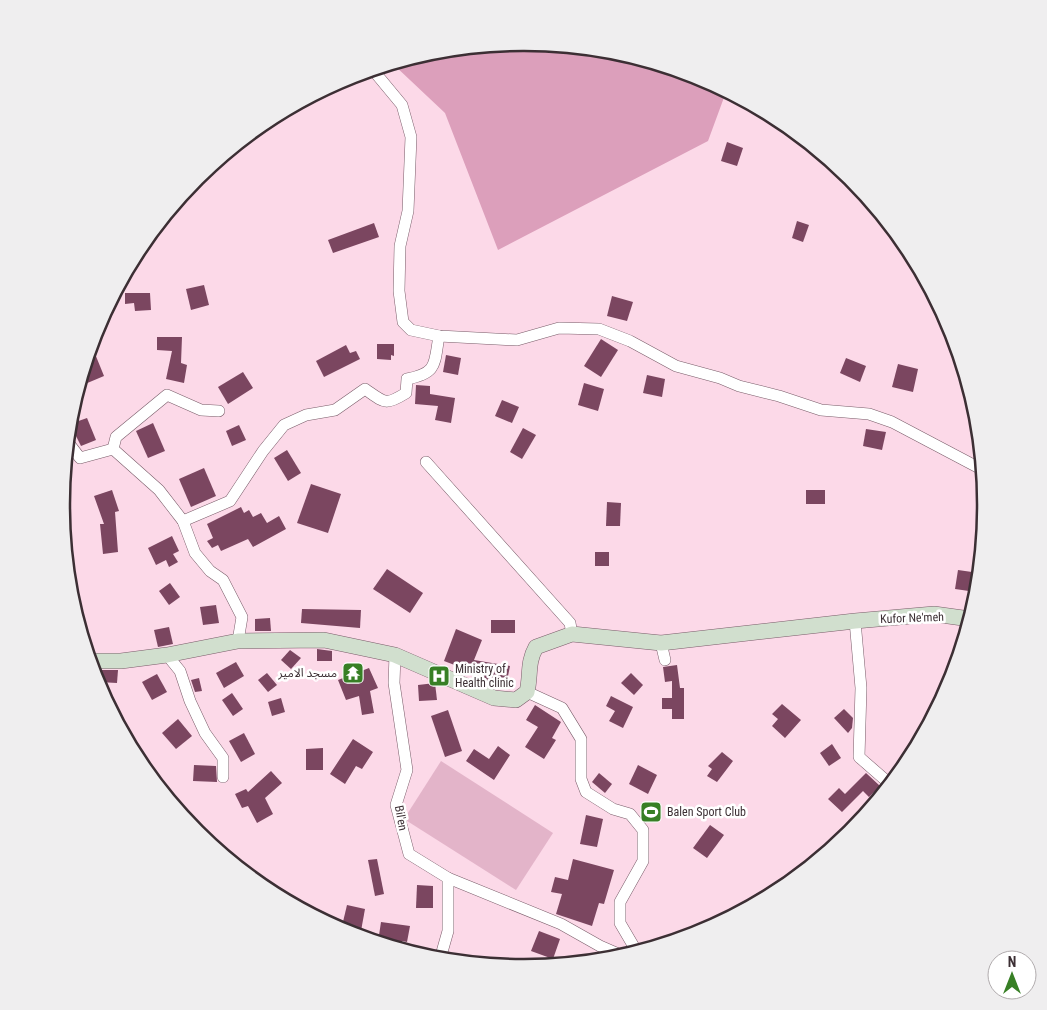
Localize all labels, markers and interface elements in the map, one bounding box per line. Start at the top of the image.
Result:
street label: Kufor Ne'meh [880,610,944,626]
temple icon: مسجد الامير [341,661,365,685]
place label: Ministry of Health clinic [455,662,514,690]
hospital icon: Ministry of Health clinic [427,664,451,688]
place label: مسجد الامير [277,666,337,680]
sports icon: Balen Sport Club [639,800,663,824]
street label: Bil'en [392,804,410,832]
place label: Balen Sport Club [667,805,746,819]
north arrow [987,950,1037,1000]
text: N [1008,954,1016,970]

